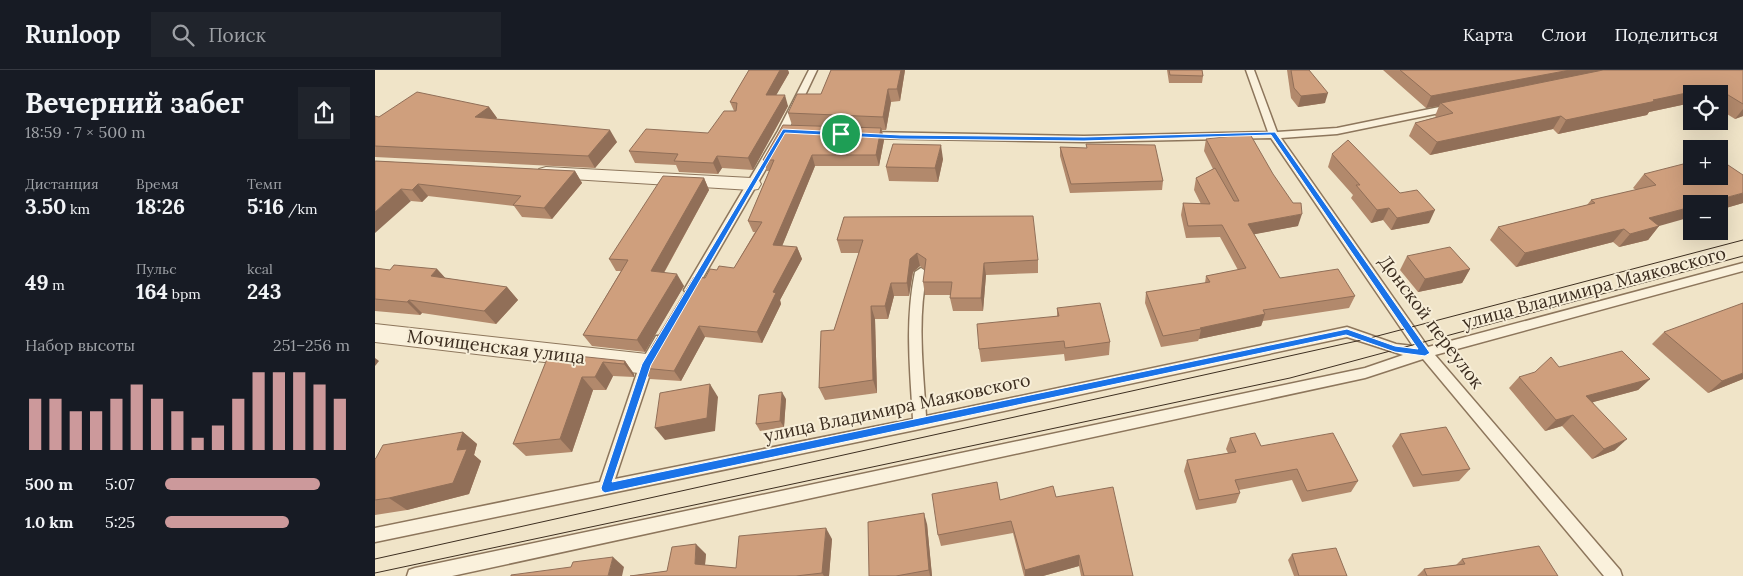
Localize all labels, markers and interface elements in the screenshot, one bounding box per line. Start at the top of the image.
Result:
search box [151,12,501,57]
text: Runloop [25,19,121,50]
icon: search [169,21,197,49]
text: Поиск [209,23,266,47]
text: Карта [1463,23,1513,46]
text: Слои [1541,23,1586,46]
text: Поделиться [1614,23,1718,46]
text: Вечерний забег [25,85,244,121]
map controls [1683,85,1728,240]
button: locate [1683,85,1728,130]
button: share [298,87,350,139]
pin [820,113,862,155]
icon: arrive [827,120,855,148]
text: 18:59 · 7 × 500 m [25,122,146,142]
button: + [1683,140,1728,185]
text: Дистанция [25,175,99,193]
text: Время [136,175,179,193]
text: Темп [247,175,282,193]
text: 3.50 [25,193,66,220]
text: 18:26 [136,193,185,220]
text: 5:16 [247,193,284,220]
button: − [1683,195,1728,240]
text: km [66,200,90,218]
text: /km [284,200,318,218]
street label: улица Владимира Маяковского [1460,241,1728,334]
street label: Донской переулок [1374,250,1489,393]
text: Пульс [136,260,177,278]
text: kcal [247,260,273,278]
text: 49 [25,269,49,296]
text: m [49,276,65,294]
text: 164 [136,278,168,305]
text: 243 [247,278,281,305]
text: bpm [168,285,201,303]
street label: Мочищенская улица [406,324,586,369]
text: Набор высоты [25,335,135,355]
text: 251–256 m [273,335,350,355]
street label: улица Владимира Маяковского [761,368,1032,447]
text: 500 m [25,474,73,494]
text: 5:07 [105,474,135,494]
text: 1.0 km [25,512,74,532]
text: 5:25 [105,512,135,532]

